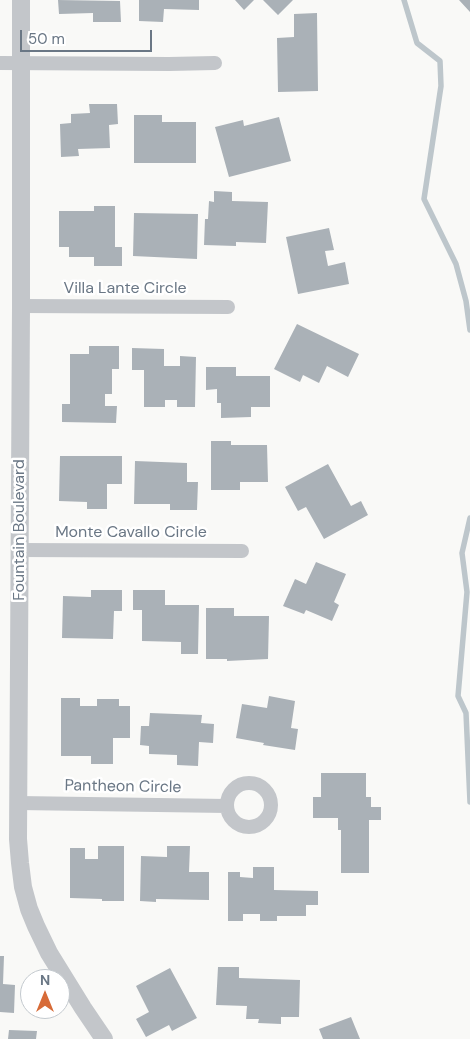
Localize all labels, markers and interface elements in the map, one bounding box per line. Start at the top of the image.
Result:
scale bar [22,20,155,52]
text: 50 m [28,29,65,49]
street label: Villa Lante Circle [63,279,187,299]
street label: Fountain Boulevard [10,459,30,601]
street label: Monte Cavallo Circle [55,523,207,543]
street label: Pantheon Circle [64,776,182,798]
north arrow [20,969,70,1019]
text: N [40,971,50,989]

